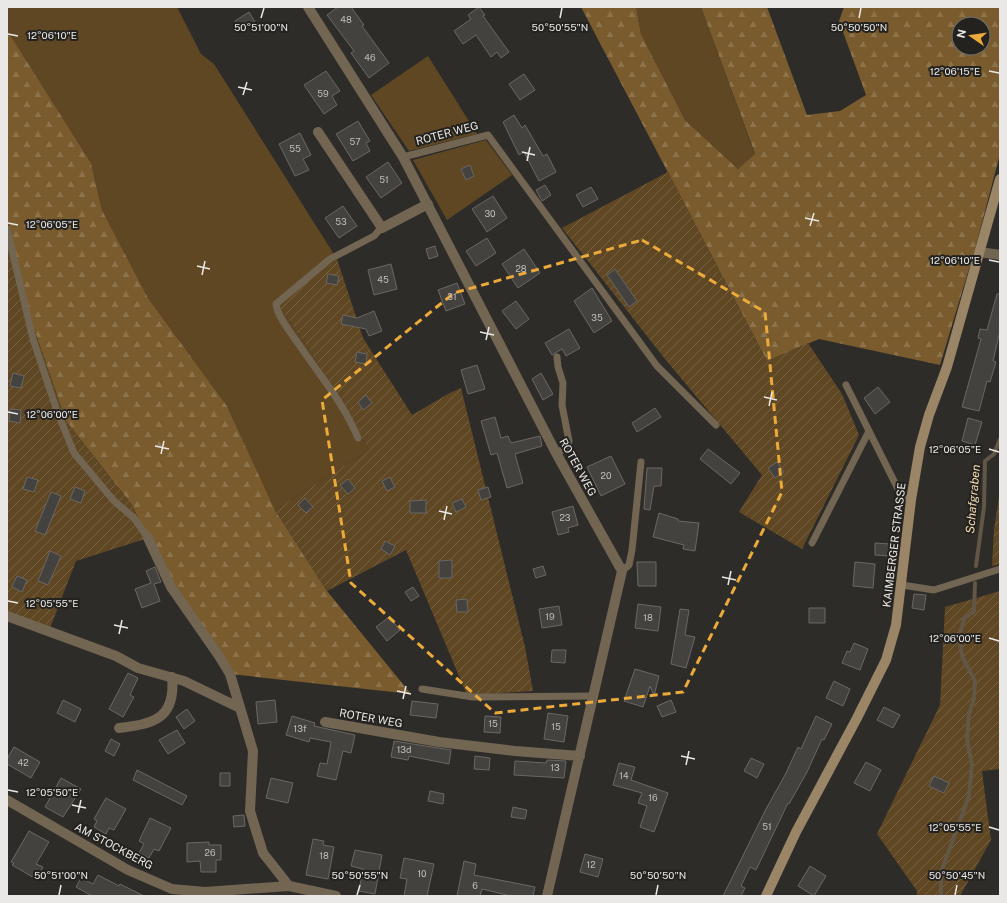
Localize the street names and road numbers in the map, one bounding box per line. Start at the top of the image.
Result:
street label: ROTER WEG [414,119,480,147]
street label: ROTER WEG [557,436,599,498]
street label: KAIMBERGER STRASSE [880,482,908,608]
street label: ROTER WEG [338,707,404,729]
street label: AM STOCKBERG [73,820,155,872]

